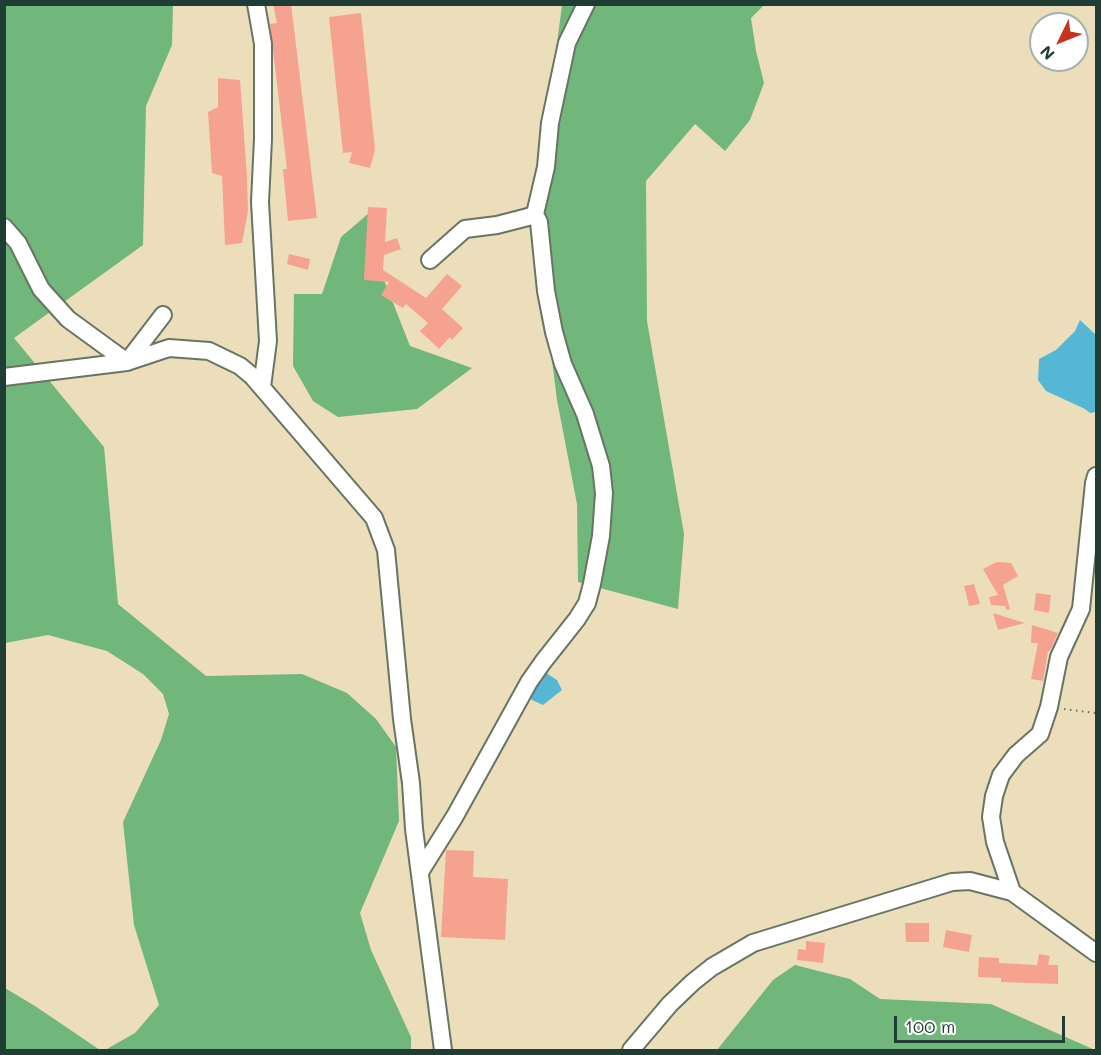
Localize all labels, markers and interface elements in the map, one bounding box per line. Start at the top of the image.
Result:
north arrow [1029,12,1089,72]
text: N [1035,42,1059,65]
scale bar [897,1004,1068,1042]
text: 100 m [905,1014,955,1038]

